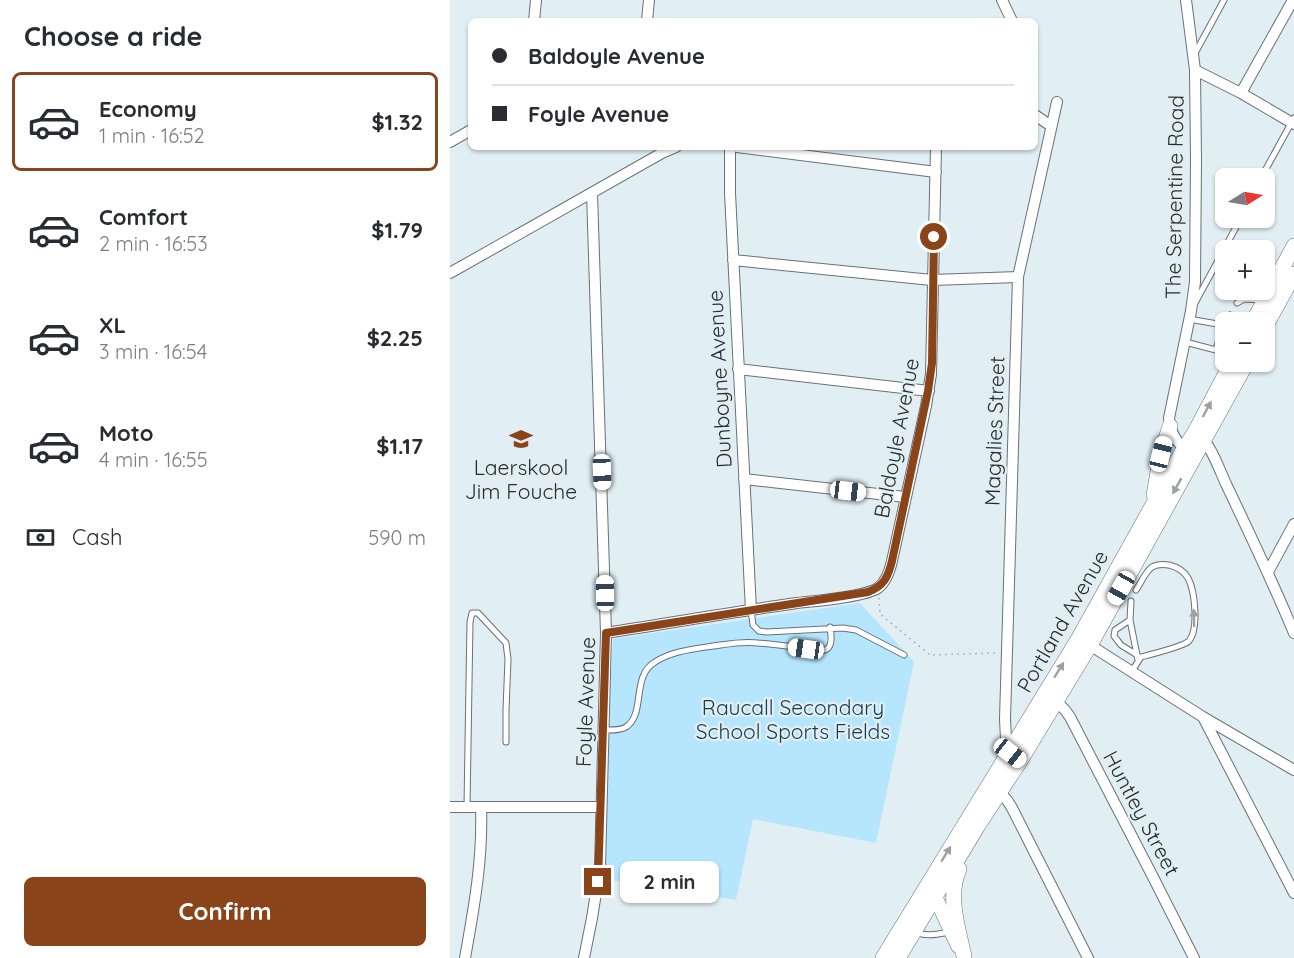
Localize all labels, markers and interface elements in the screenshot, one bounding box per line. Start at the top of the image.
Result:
text: Choose a ride [24,19,202,53]
text: Baldoyle Avenue [528,42,705,70]
icon: car [27,95,81,149]
text: Economy [99,95,197,123]
street label: The Serpentine Road [1159,95,1189,299]
text: Foyle Avenue [528,100,669,128]
text: $1.32 [371,108,423,136]
text: 1 min · 16:52 [99,123,205,148]
north arrow [1215,168,1275,228]
map controls [1215,168,1275,372]
icon: car [27,203,81,257]
text: Comfort [99,203,188,231]
text: $1.79 [371,216,423,244]
route start [920,223,947,250]
text: 2 min · 16:53 [99,231,208,256]
button: + [1215,240,1275,300]
street label: Dunboyne Avenue [701,289,737,469]
icon: car [27,311,81,365]
text: XL [99,311,126,339]
button: − [1215,312,1275,372]
text: $2.25 [367,324,423,352]
text: 3 min · 16:54 [99,339,207,364]
street label: Baldoyle Avenue [868,356,924,520]
street label: Magalies Street [978,356,1010,506]
one-way arrow [1202,400,1212,417]
icon: car [27,419,81,473]
text: Moto [99,419,153,447]
school or university icon: Laerskool Jim Fouche [508,426,534,452]
text: $1.17 [376,432,423,460]
car [1148,434,1174,474]
text: 4 min · 16:55 [99,447,208,472]
place label: Laerskool Jim Fouche [465,454,577,504]
car [592,454,612,490]
one-way arrow [1172,478,1182,495]
car [829,480,867,502]
icon: cash [24,521,57,554]
text: Cash [72,523,123,551]
text: 590 m [368,525,426,550]
street label: Portland Avenue [1011,545,1113,697]
car [1104,568,1138,608]
car [596,575,614,611]
one-way arrow [1189,608,1199,627]
street label: Foyle Avenue [570,636,600,768]
car [787,638,825,660]
one-way arrow [1054,662,1065,678]
park label: Raucall Secondary School Sports Fields [696,694,890,744]
car [990,735,1030,771]
street label: Huntley Street [1098,746,1186,880]
one-way arrow [941,846,952,862]
callout: 2 min [619,861,718,903]
route end [584,868,611,895]
text: 2 min [643,869,696,894]
button: Confirm [24,877,426,946]

